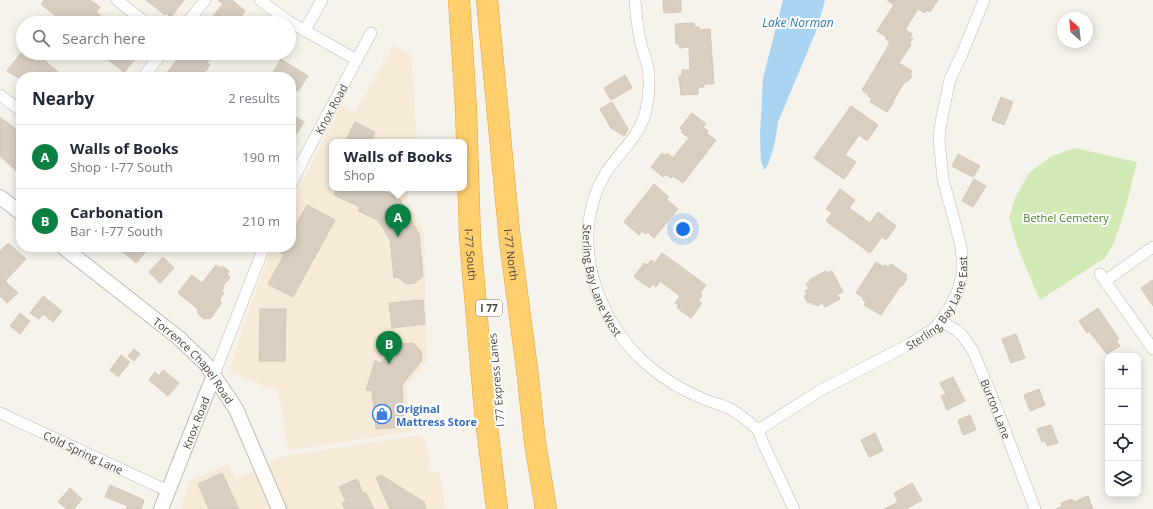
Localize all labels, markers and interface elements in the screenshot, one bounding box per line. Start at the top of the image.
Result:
north arrow [1057,12,1093,48]
water label: Lake Norman [762,14,834,31]
search box [16,16,296,60]
icon: search [30,27,52,49]
text: Search here [62,28,146,48]
street label: Knox Road [311,81,350,136]
text: Nearby [32,87,94,110]
text: 2 results [228,89,280,107]
text: Walls of Books [70,138,178,158]
popup [329,139,467,191]
text: Walls of Books [344,146,452,166]
text: A [41,148,49,166]
text: 190 m [242,148,280,166]
text: Shop · I-77 South [70,158,173,176]
text: Shop [344,166,375,184]
text: Carbonation [70,202,163,222]
pin: A [385,204,411,237]
park label: Bethel Cemetery [1023,210,1109,225]
text: B [41,212,49,230]
text: 210 m [242,212,280,230]
your location [673,219,693,239]
text: Bar · I-77 South [70,222,163,240]
street label: Sterling Bay Lane West [580,224,626,339]
street label: I-77 South [462,228,481,281]
street label: I-77 North [501,228,523,282]
street label: Sterling Bay Lane East [903,256,970,353]
road number: I 77 [476,300,502,316]
street label: Torrence Chapel Road [151,313,238,406]
pin: B [376,331,402,364]
street label: I 77 Express Lanes [484,333,508,427]
map controls [1105,353,1141,497]
button: + [1105,353,1141,389]
street label: Burton Lane [978,376,1015,441]
button: − [1105,389,1141,425]
street label: Knox Road [178,394,212,451]
place label: Original Mattress Store [396,401,477,429]
shop icon: Original Mattress Store [371,403,393,425]
button: locate [1105,425,1141,461]
street label: Cold Spring Lane [41,427,126,477]
button: layers [1105,461,1141,497]

